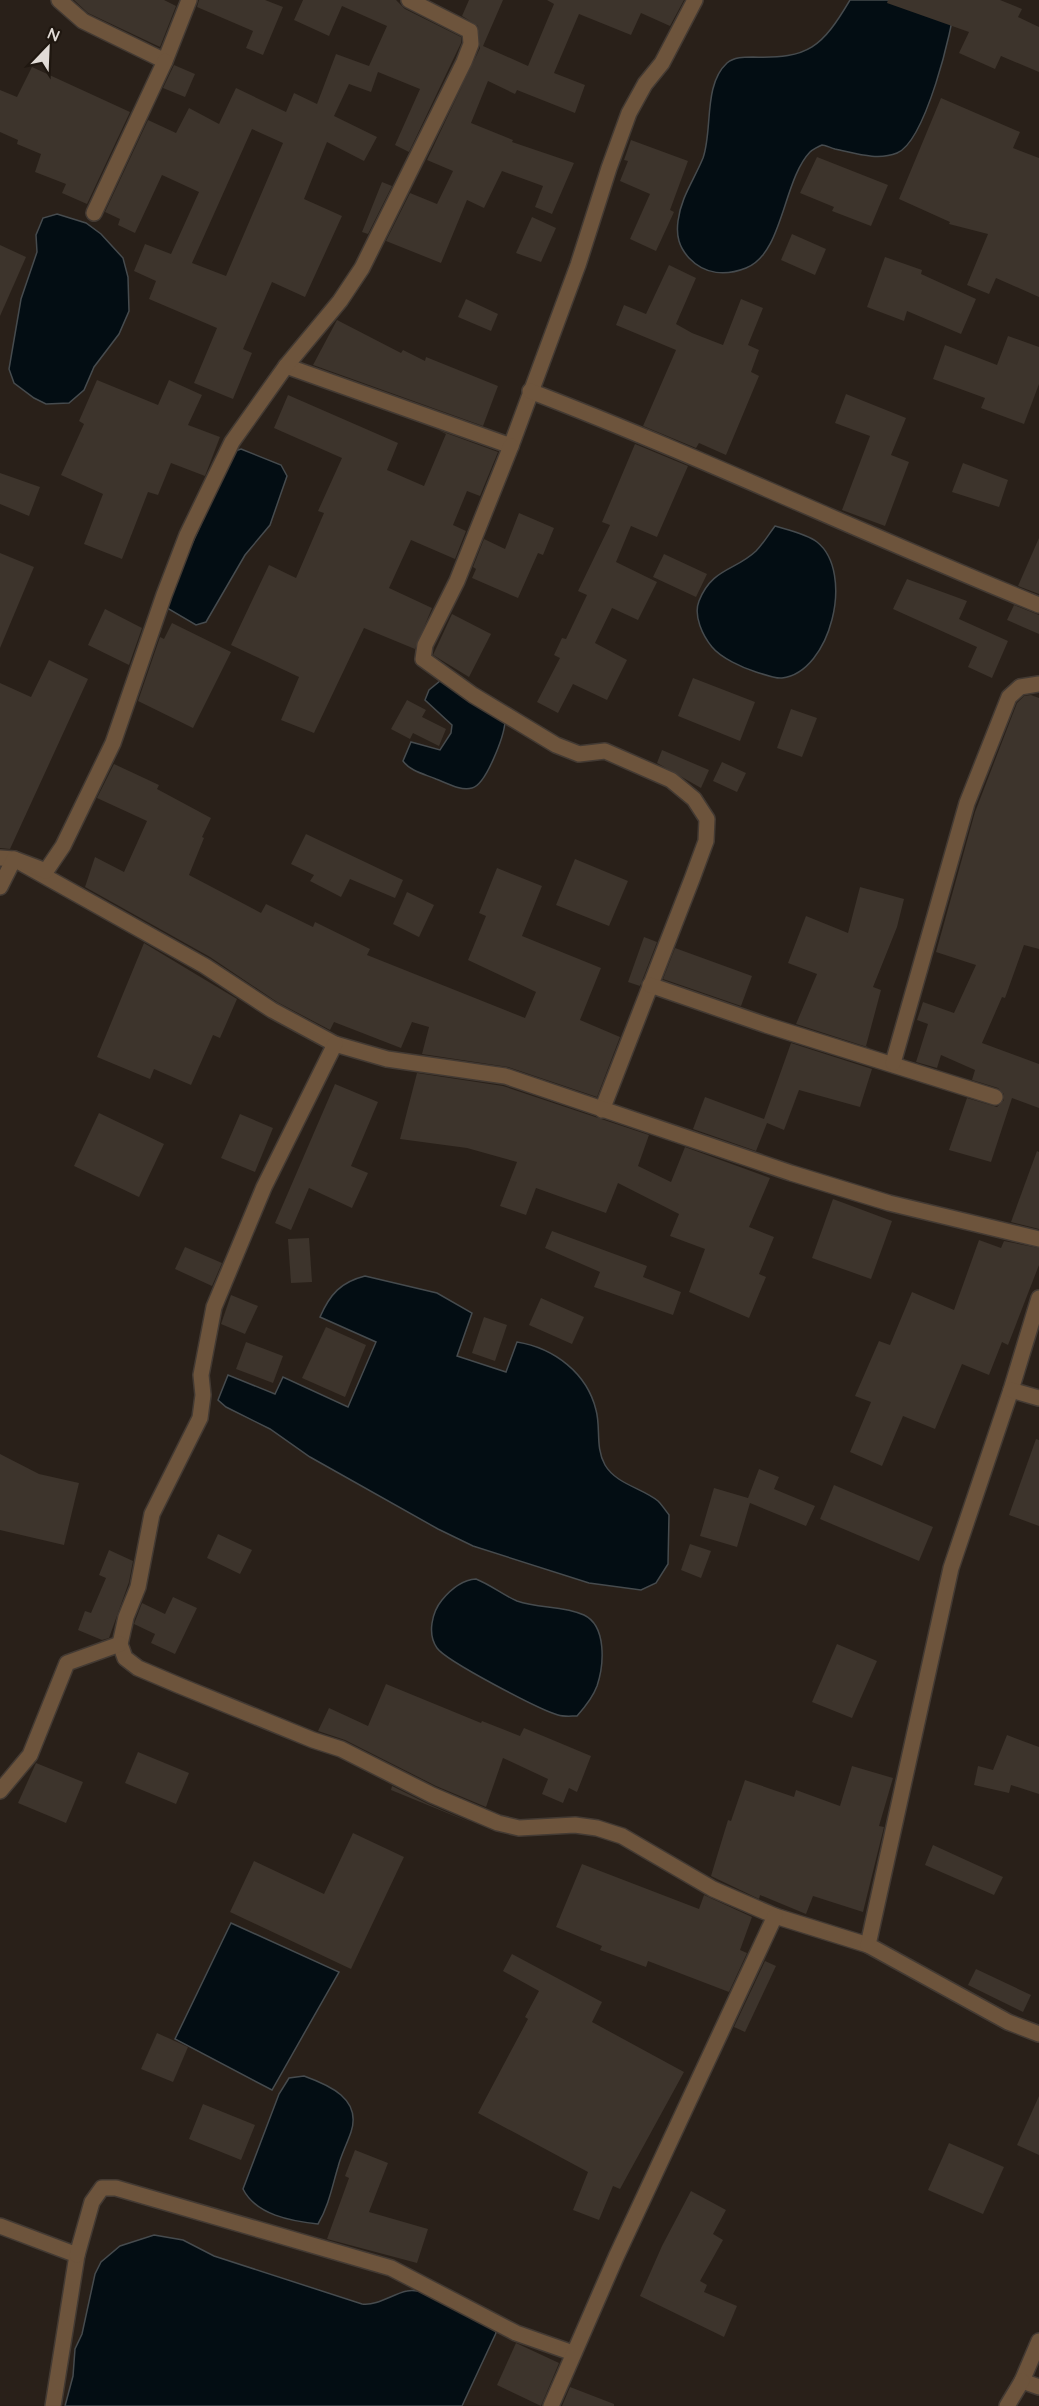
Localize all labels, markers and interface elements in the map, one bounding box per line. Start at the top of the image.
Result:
north arrow [18,18,78,78]
text: N [45,23,63,46]

